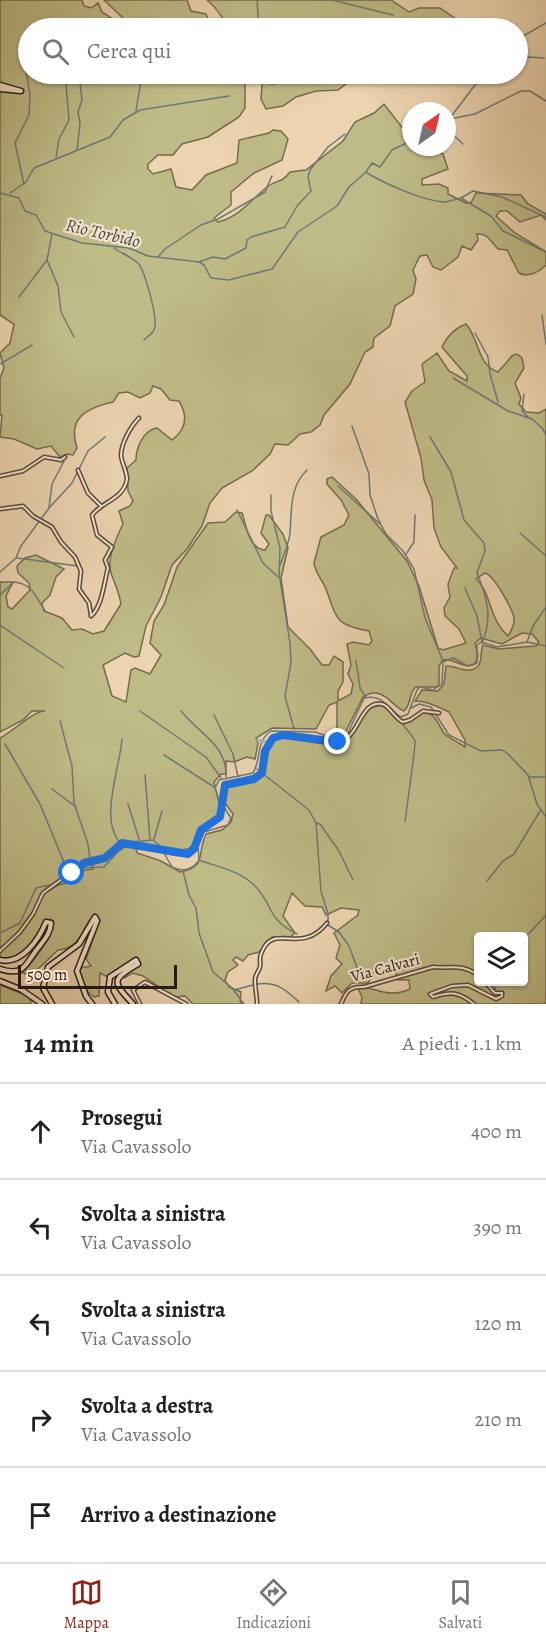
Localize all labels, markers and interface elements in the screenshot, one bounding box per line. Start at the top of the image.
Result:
search box [18,18,528,84]
icon: search [39,35,72,68]
text: Cerca qui [87,36,172,66]
north arrow [402,102,456,156]
water label: Rio Torbido [63,213,143,253]
route end [324,728,350,754]
route start [58,859,84,885]
map controls [474,932,528,986]
button: layers [474,932,528,986]
street label: Via Calvari [347,948,422,988]
scale bar [18,962,177,989]
text: 500 m [27,964,67,986]
text: 14 min [24,1026,94,1061]
text: A piedi · 1.1 km [403,1030,522,1057]
text: Prosegui [81,1103,162,1133]
icon: ahead [24,1115,57,1148]
text: 400 m [471,1118,522,1145]
text: Via Cavassolo [81,1133,192,1160]
text: Svolta a sinistra [81,1199,226,1229]
icon: left [24,1211,57,1244]
text: 390 m [473,1214,522,1241]
text: Via Cavassolo [81,1229,192,1256]
text: Svolta a sinistra [81,1295,226,1325]
icon: left [24,1307,57,1340]
text: 120 m [474,1310,522,1337]
text: Via Cavassolo [81,1325,192,1352]
text: Svolta a destra [81,1391,213,1421]
icon: right [24,1403,57,1436]
text: 210 m [474,1406,522,1433]
text: Via Cavassolo [81,1421,192,1448]
icon: arrive [24,1499,57,1532]
text: Arrivo a destinazione [81,1500,276,1530]
tab: Mappa [64,1576,109,1634]
tab: Indicazioni [236,1576,311,1634]
tab: Salvati [439,1576,482,1634]

